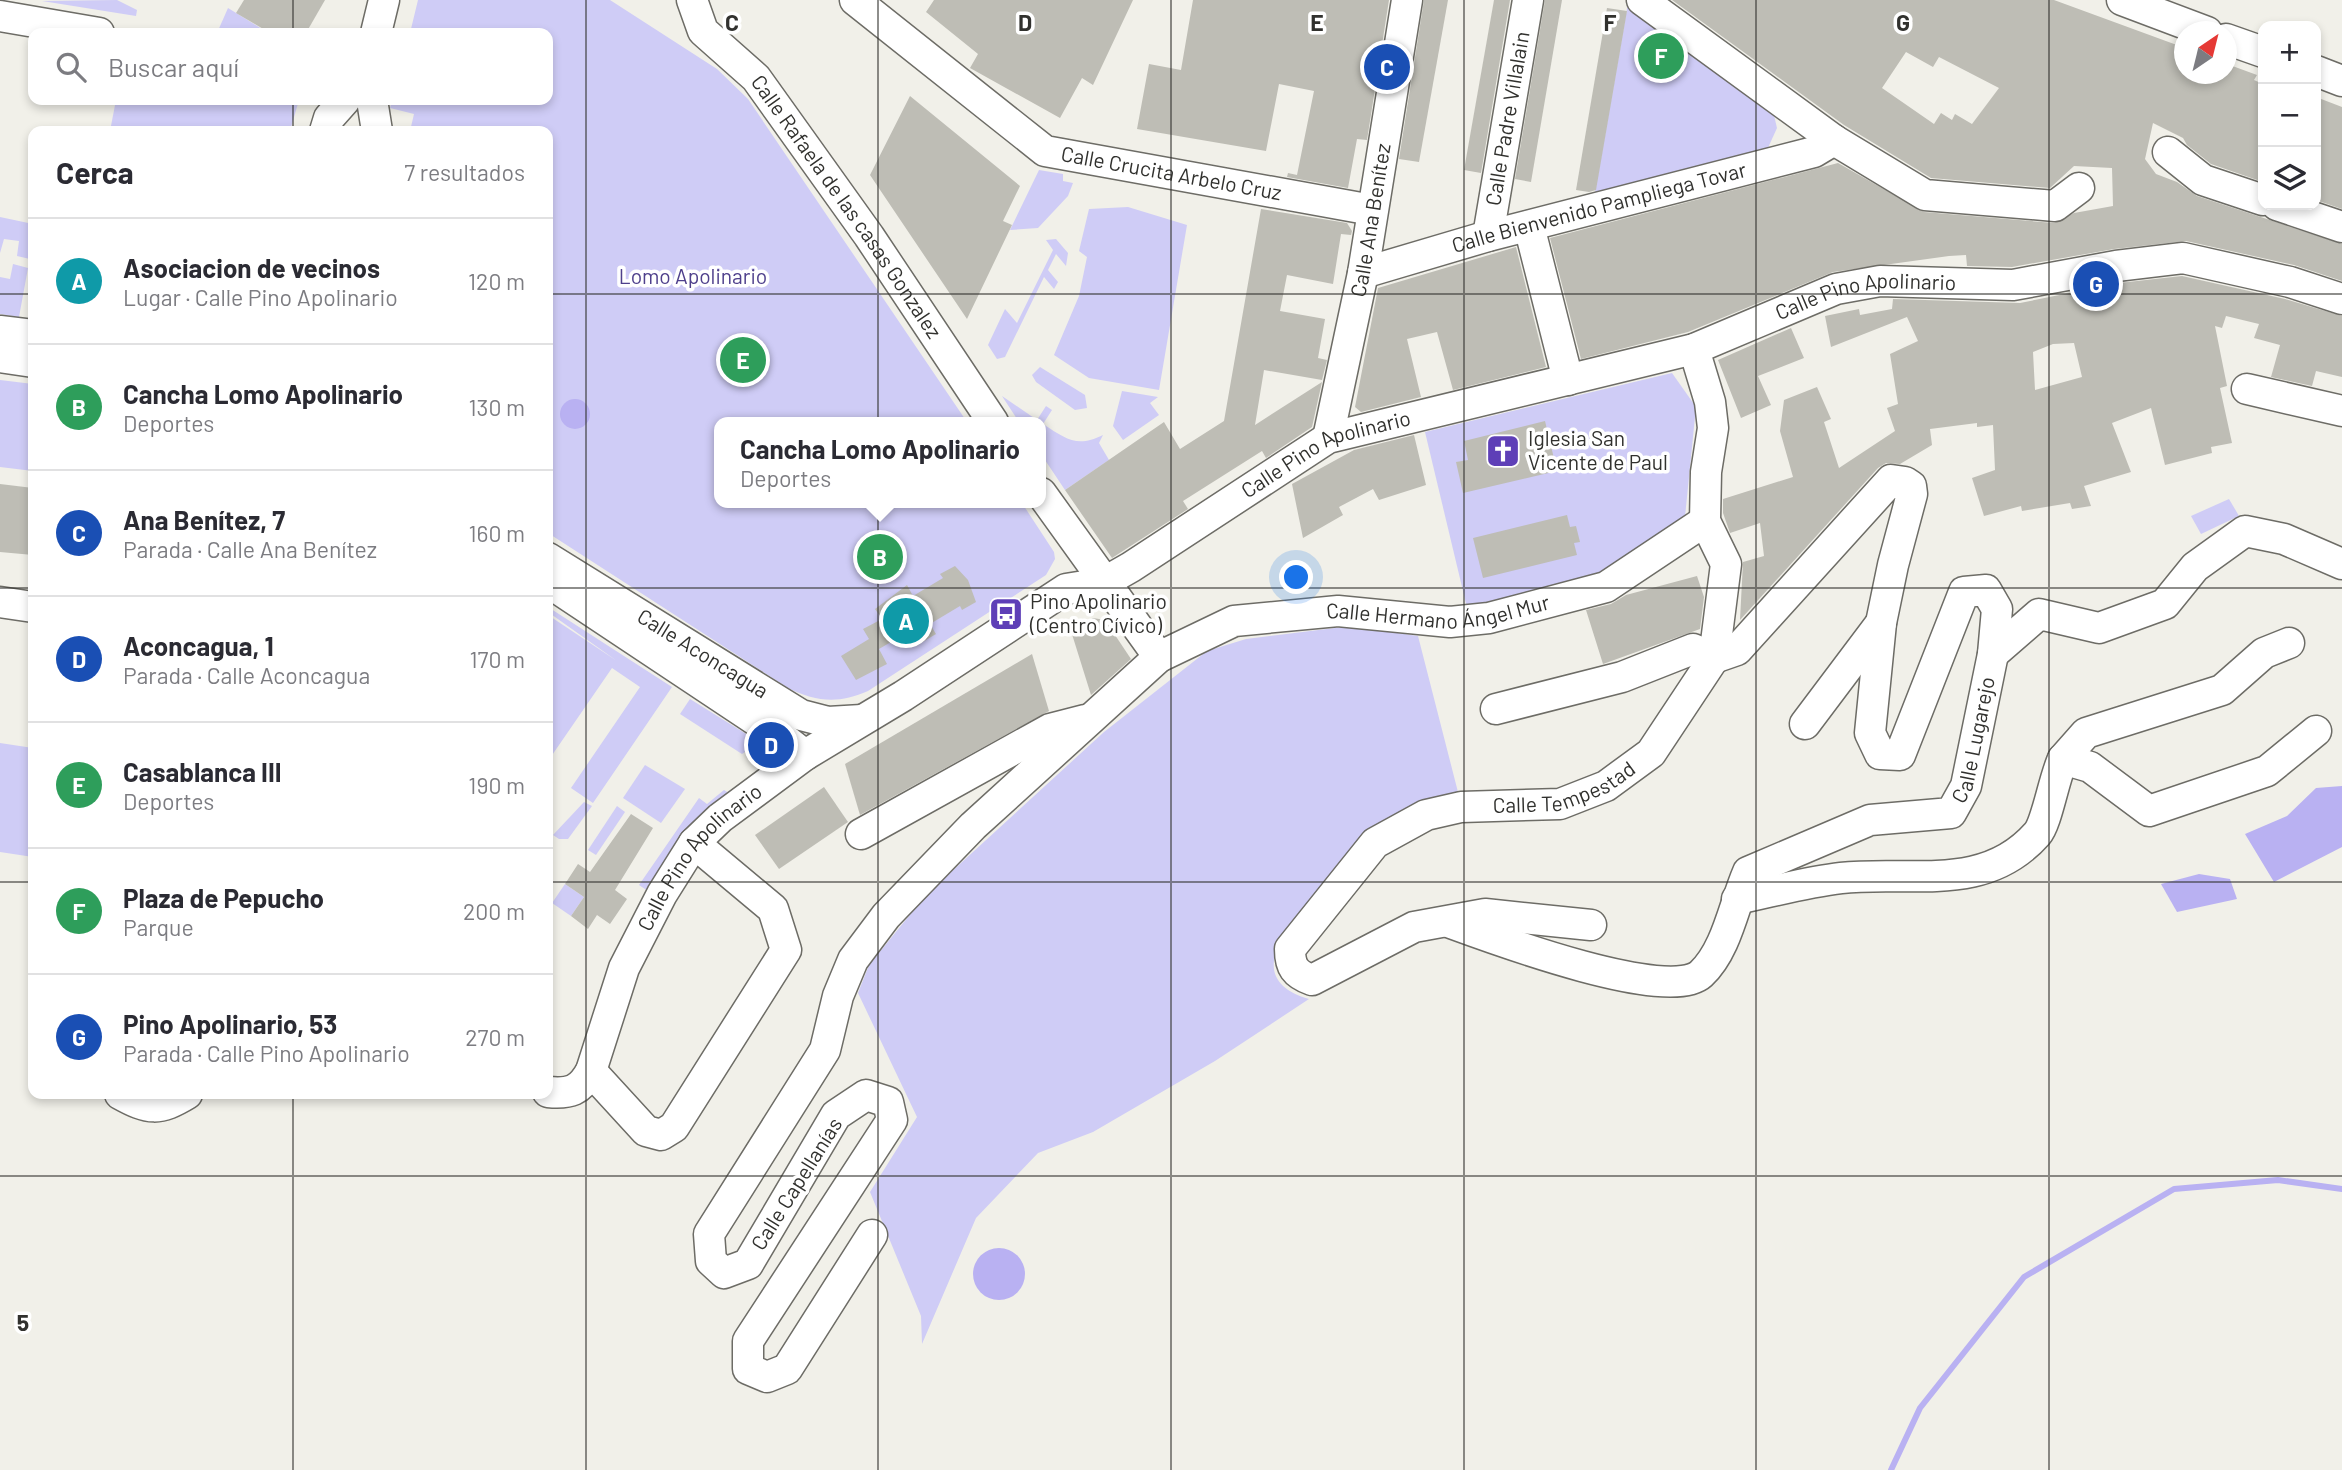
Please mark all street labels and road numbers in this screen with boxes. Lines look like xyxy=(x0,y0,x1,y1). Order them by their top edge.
street label: Calle Padre Villalain xyxy=(1479,29,1533,207)
street label: Calle Rafaela de las casas Gonzalez xyxy=(747,69,948,343)
street label: Calle Crucita Arbelo Cruz xyxy=(1059,140,1284,204)
street label: Calle Ana Benítez xyxy=(1344,141,1395,299)
street label: Calle Bienvenido Pampliega Tovar xyxy=(1449,156,1749,257)
street label: Calle Pino Apolinario xyxy=(1771,267,1957,324)
street label: Calle Pino Apolinario xyxy=(1236,404,1413,502)
street label: Calle Hermano Ángel Mur xyxy=(1325,588,1552,633)
street label: Calle Aconcagua xyxy=(633,603,773,703)
street label: Calle Lugarejo xyxy=(1945,674,1999,807)
street label: Calle Tempestad xyxy=(1492,755,1639,817)
street label: Calle Pino Apolinario xyxy=(631,777,766,935)
street label: Calle Capellanías xyxy=(745,1112,846,1254)

